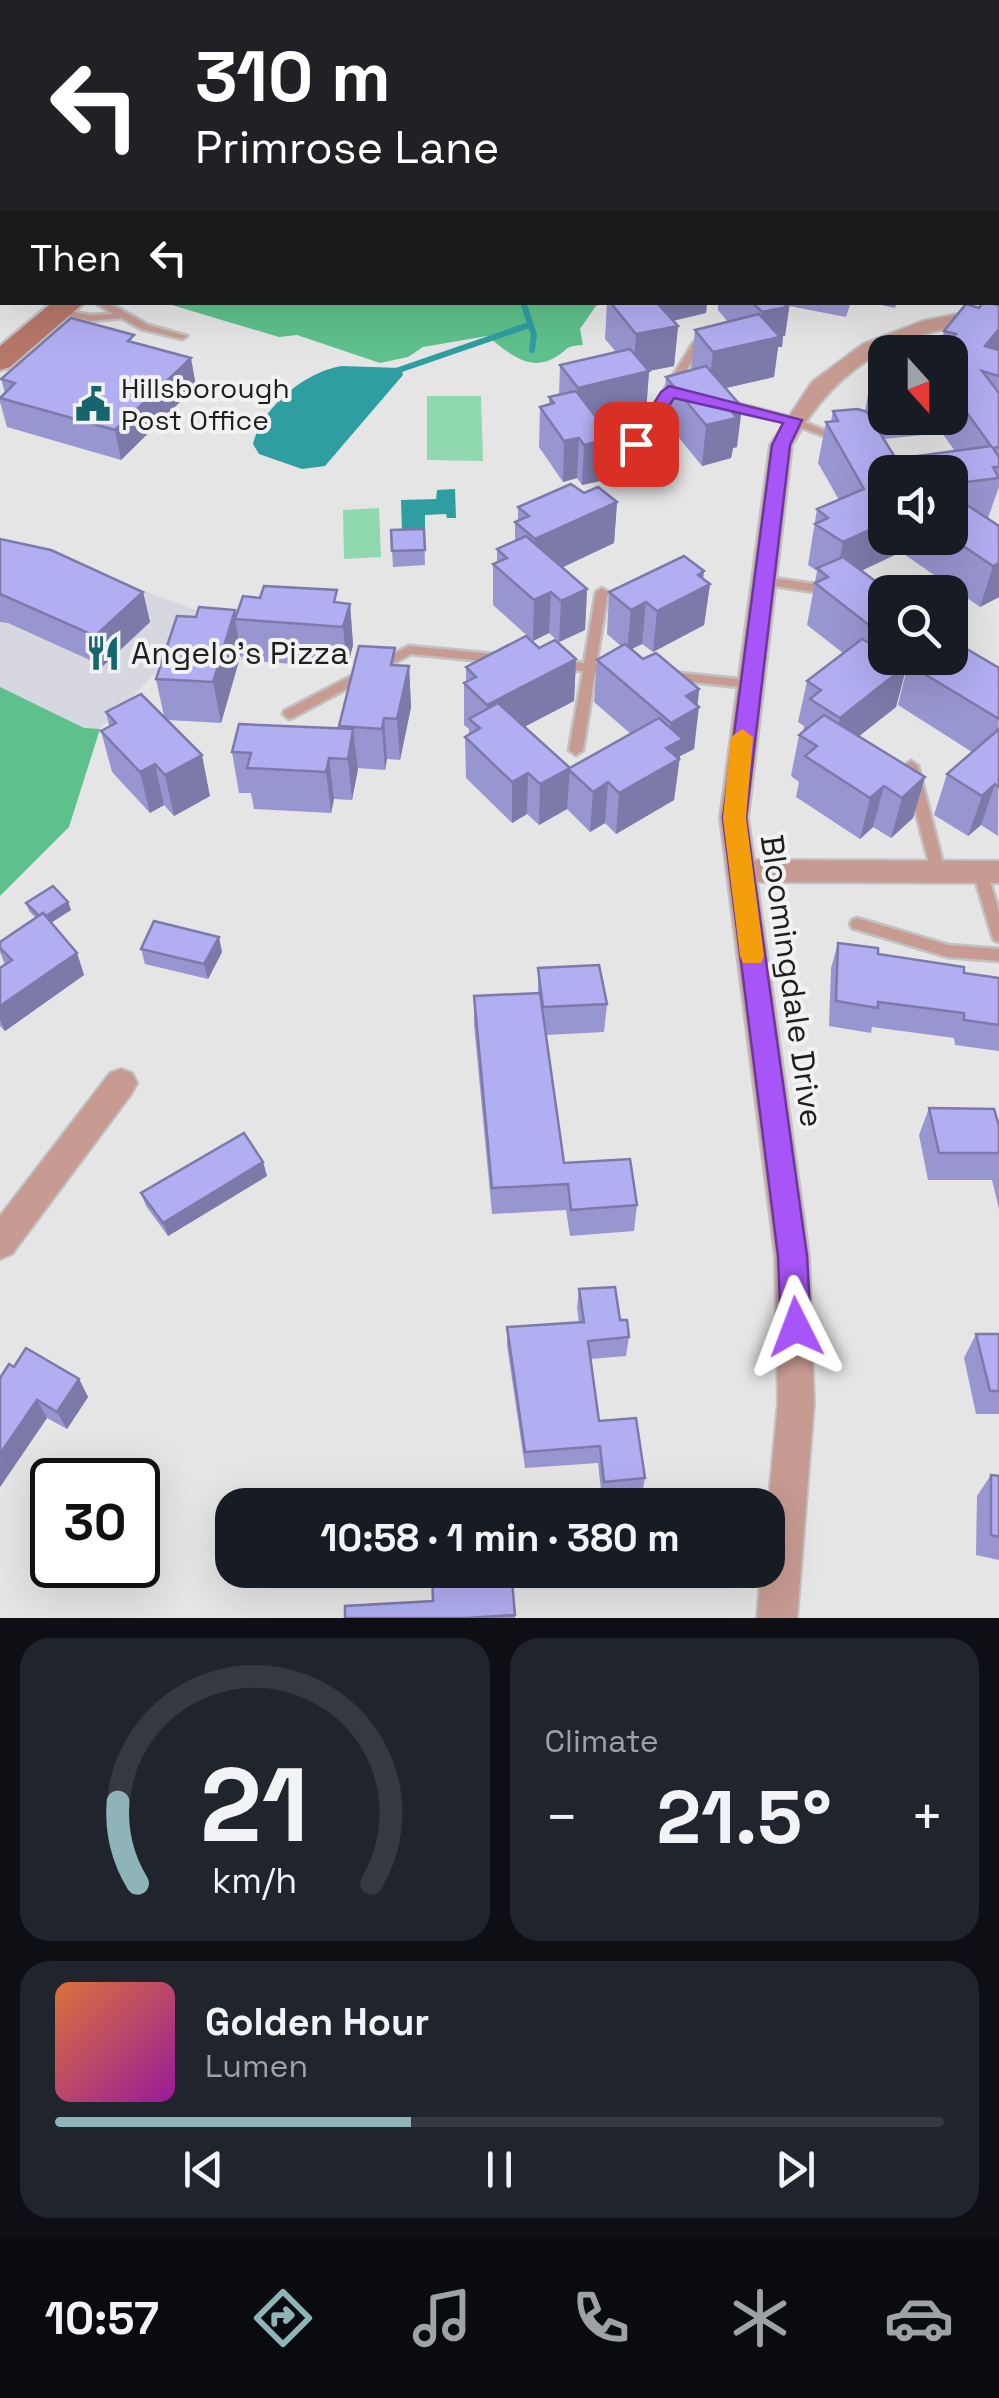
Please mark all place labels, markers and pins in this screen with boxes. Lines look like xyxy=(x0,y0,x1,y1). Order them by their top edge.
place label: Hillsborough Post Office xyxy=(121,370,290,438)
public building icon: Hillsborough Post Office xyxy=(74,385,112,423)
pin xyxy=(594,402,679,487)
place label: Angelo's Pizza xyxy=(131,633,349,673)
restaurant icon: Angelo's Pizza xyxy=(84,634,122,672)

